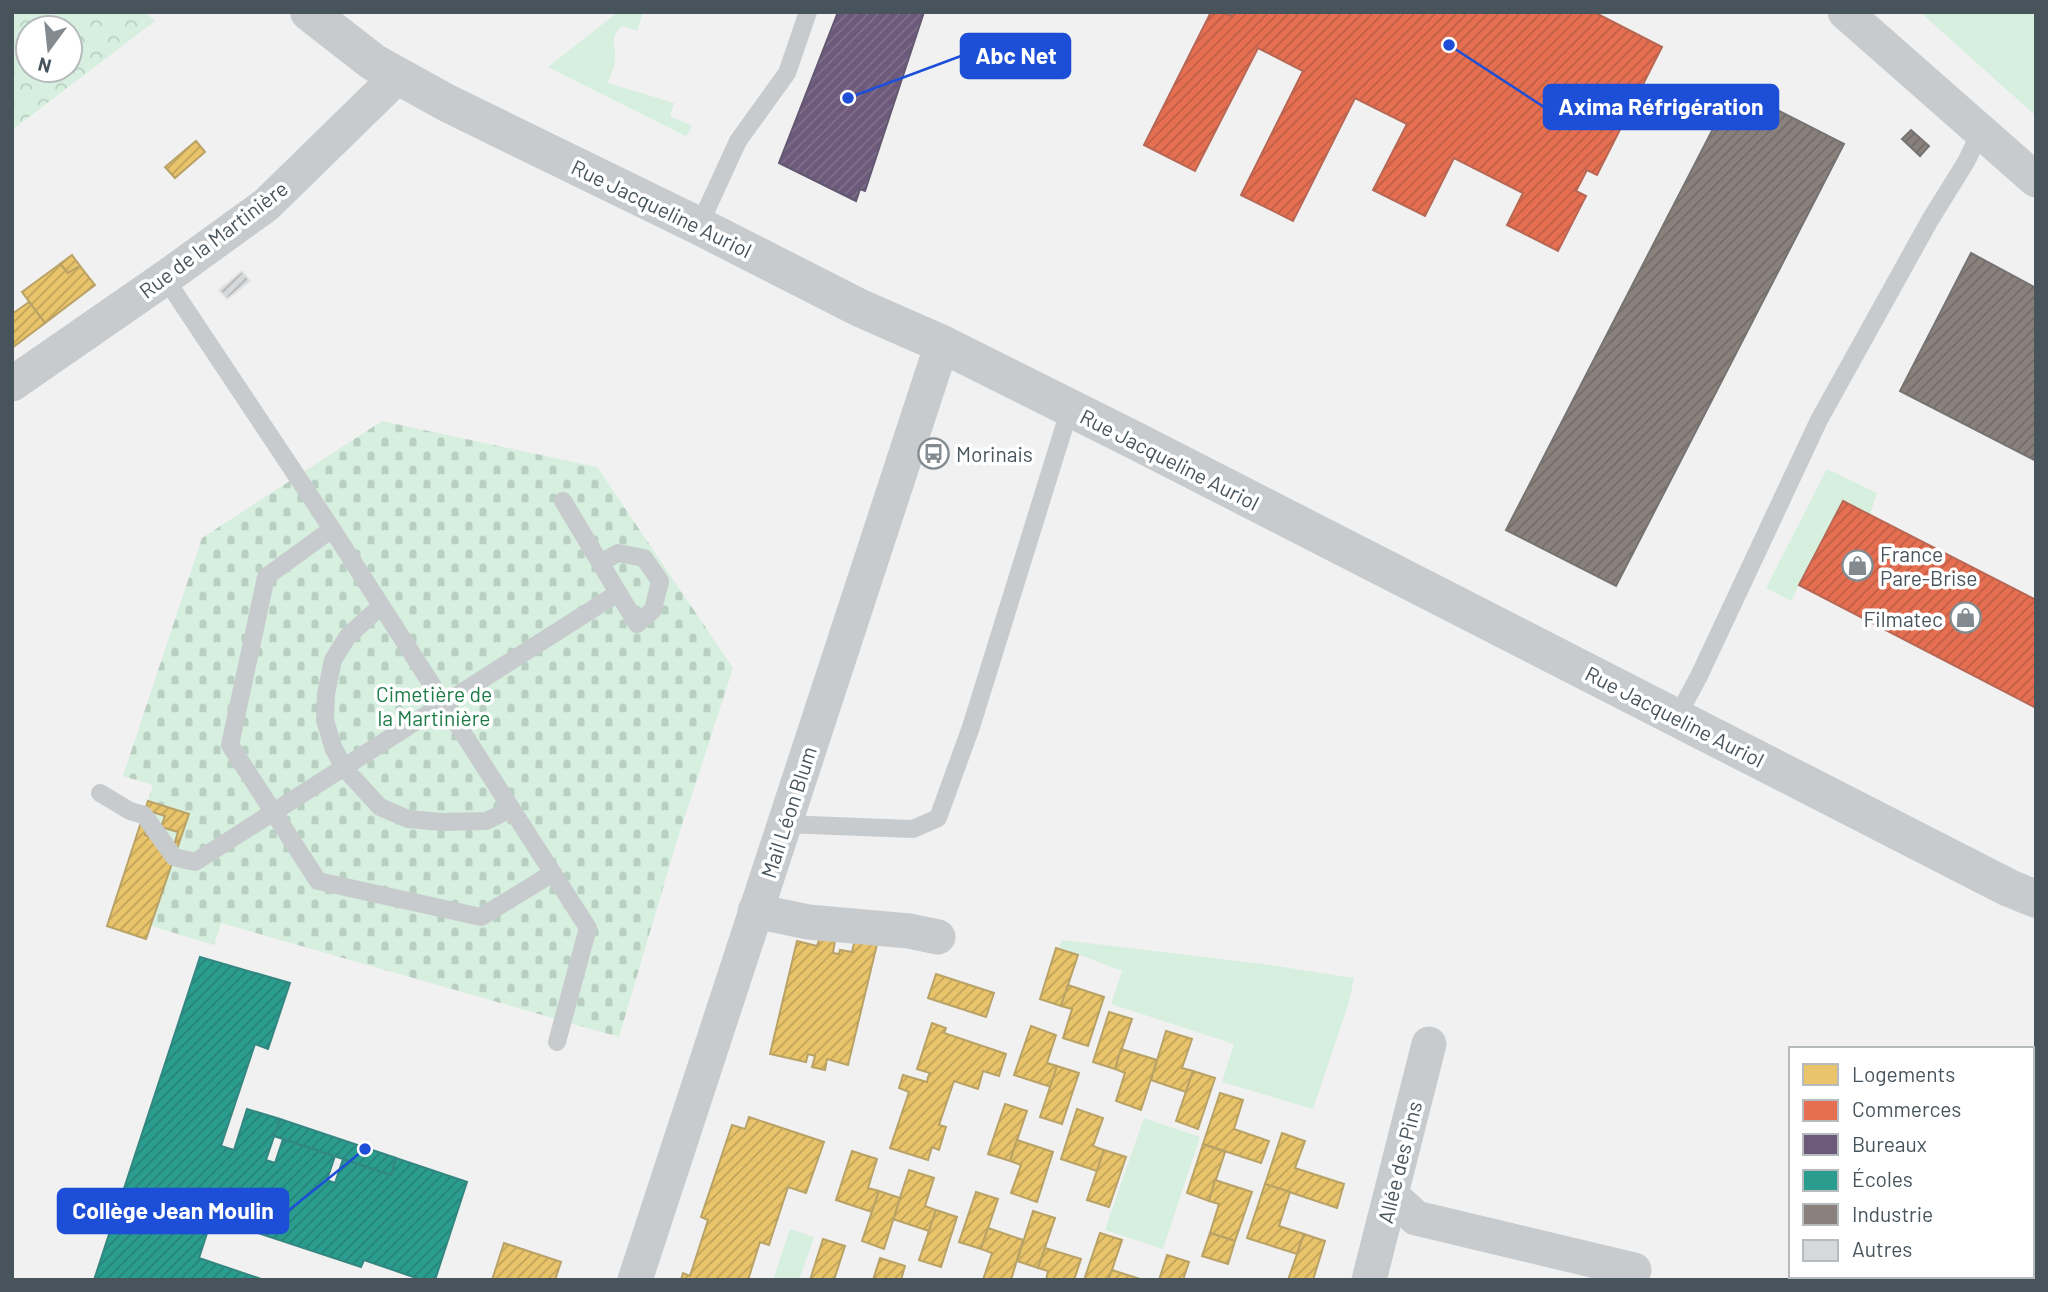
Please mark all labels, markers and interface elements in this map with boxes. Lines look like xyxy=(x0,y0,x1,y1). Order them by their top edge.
north arrow xyxy=(14,14,84,84)
callout: Abc Net xyxy=(961,34,1070,78)
text: Abc Net xyxy=(975,41,1057,69)
text: N xyxy=(35,53,54,79)
callout: Axima Réfrigération xyxy=(1544,85,1778,129)
text: Axima Réfrigération xyxy=(1558,92,1764,120)
street label: Rue Jacqueline Auriol xyxy=(568,154,756,262)
street label: Rue de la Martinière xyxy=(134,175,292,303)
street label: Rue Jacqueline Auriol xyxy=(1076,403,1264,515)
bus stop icon: Morinais xyxy=(916,436,950,470)
place label: Morinais xyxy=(956,441,1033,466)
place label: France Pare-Brise xyxy=(1880,541,1978,590)
shop icon: France Pare-Brise xyxy=(1840,548,1874,582)
shop icon: Filmatec xyxy=(1949,601,1983,635)
place label: Filmatec xyxy=(1863,606,1943,631)
street label: Rue Jacqueline Auriol xyxy=(1581,660,1769,772)
park label: Cimetière de la Martinière xyxy=(376,681,492,730)
street label: Mail Léon Blum xyxy=(755,743,821,881)
legend xyxy=(1789,1047,2034,1278)
text: Logements xyxy=(1852,1061,1955,1086)
text: Commerces xyxy=(1852,1096,1961,1121)
street label: Allée des Pins xyxy=(1372,1098,1426,1226)
text: Bureaux xyxy=(1852,1131,1927,1156)
text: Écoles xyxy=(1852,1166,1913,1191)
callout: Collège Jean Moulin xyxy=(58,1189,288,1233)
text: Collège Jean Moulin xyxy=(72,1196,274,1224)
text: Industrie xyxy=(1852,1201,1933,1226)
text: Autres xyxy=(1852,1236,1912,1261)

